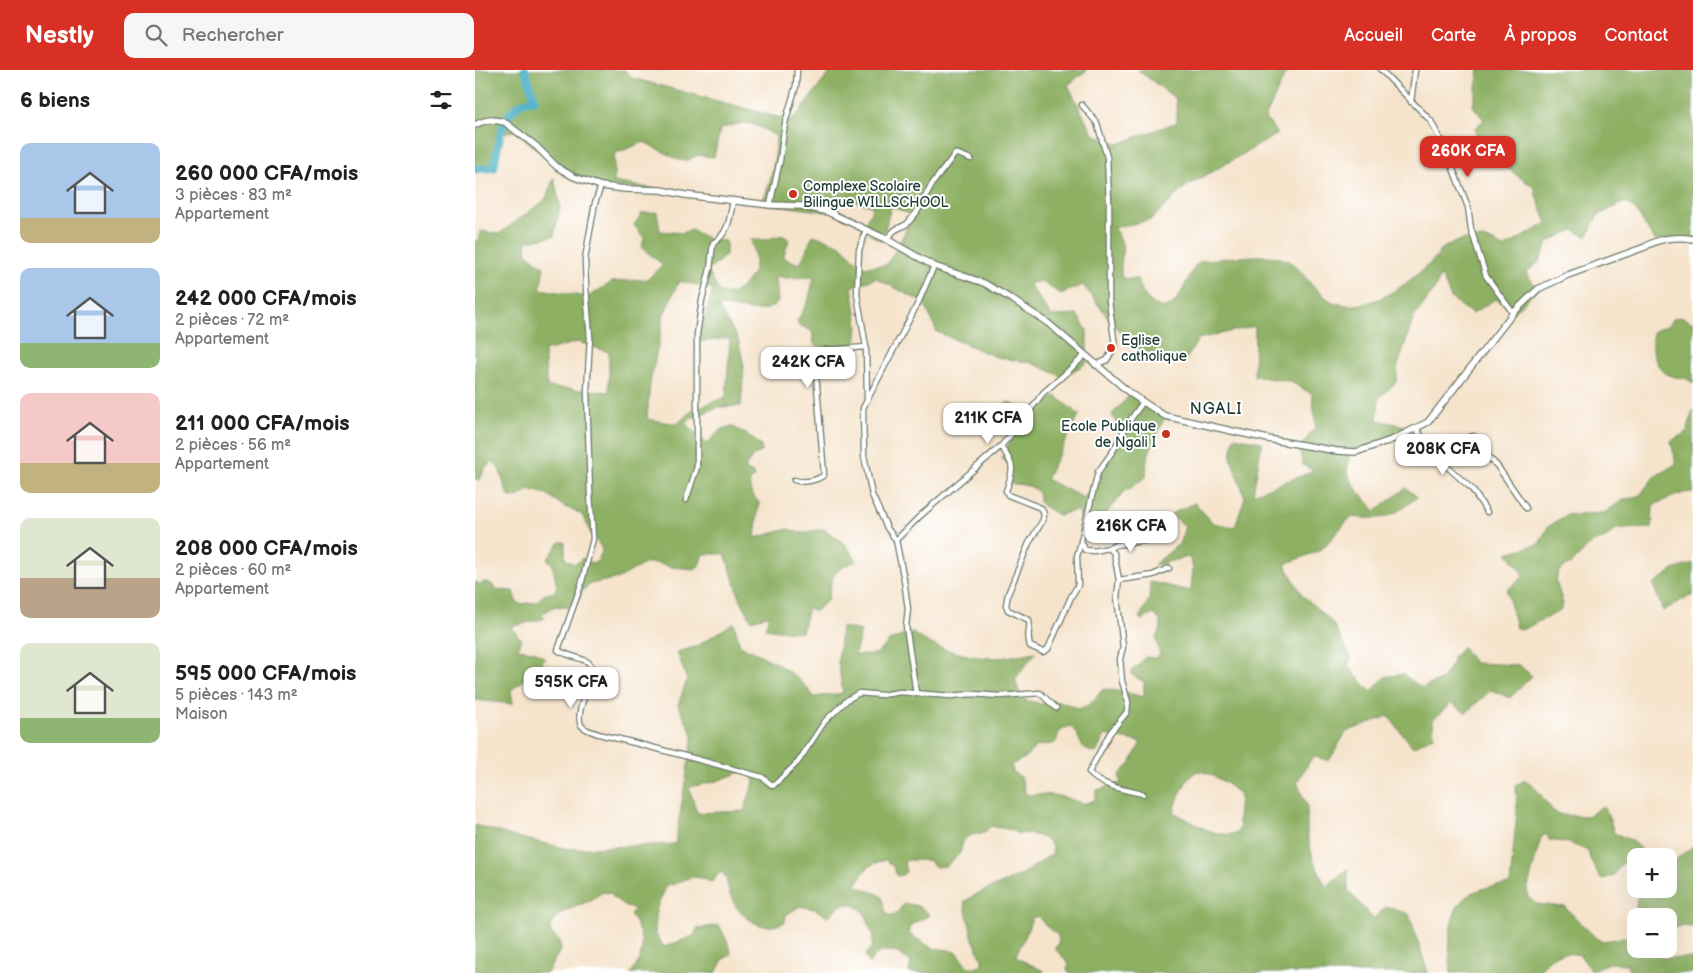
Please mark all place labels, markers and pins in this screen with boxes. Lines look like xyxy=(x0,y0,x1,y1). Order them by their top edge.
pin: 260K CFA xyxy=(1416,136,1520,178)
place label: Complexe Scolaire Bilingue WILLSCHOOL xyxy=(803,178,949,211)
marker: Complexe Scolaire Bilingue WILLSCHOOL xyxy=(787,188,799,200)
place label: Eglise catholique xyxy=(1121,332,1187,365)
marker: Eglise catholique xyxy=(1105,342,1117,354)
pin: 242K CFA xyxy=(756,346,860,389)
pin: 211K CFA xyxy=(936,402,1040,445)
place label: Ecole Publique de Ngali I xyxy=(1061,418,1156,451)
marker: Ecole Publique de Ngali I xyxy=(1160,428,1172,440)
pin: 208K CFA xyxy=(1391,434,1495,476)
pin: 216K CFA xyxy=(1079,510,1183,553)
pin: 595K CFA xyxy=(519,666,623,709)

